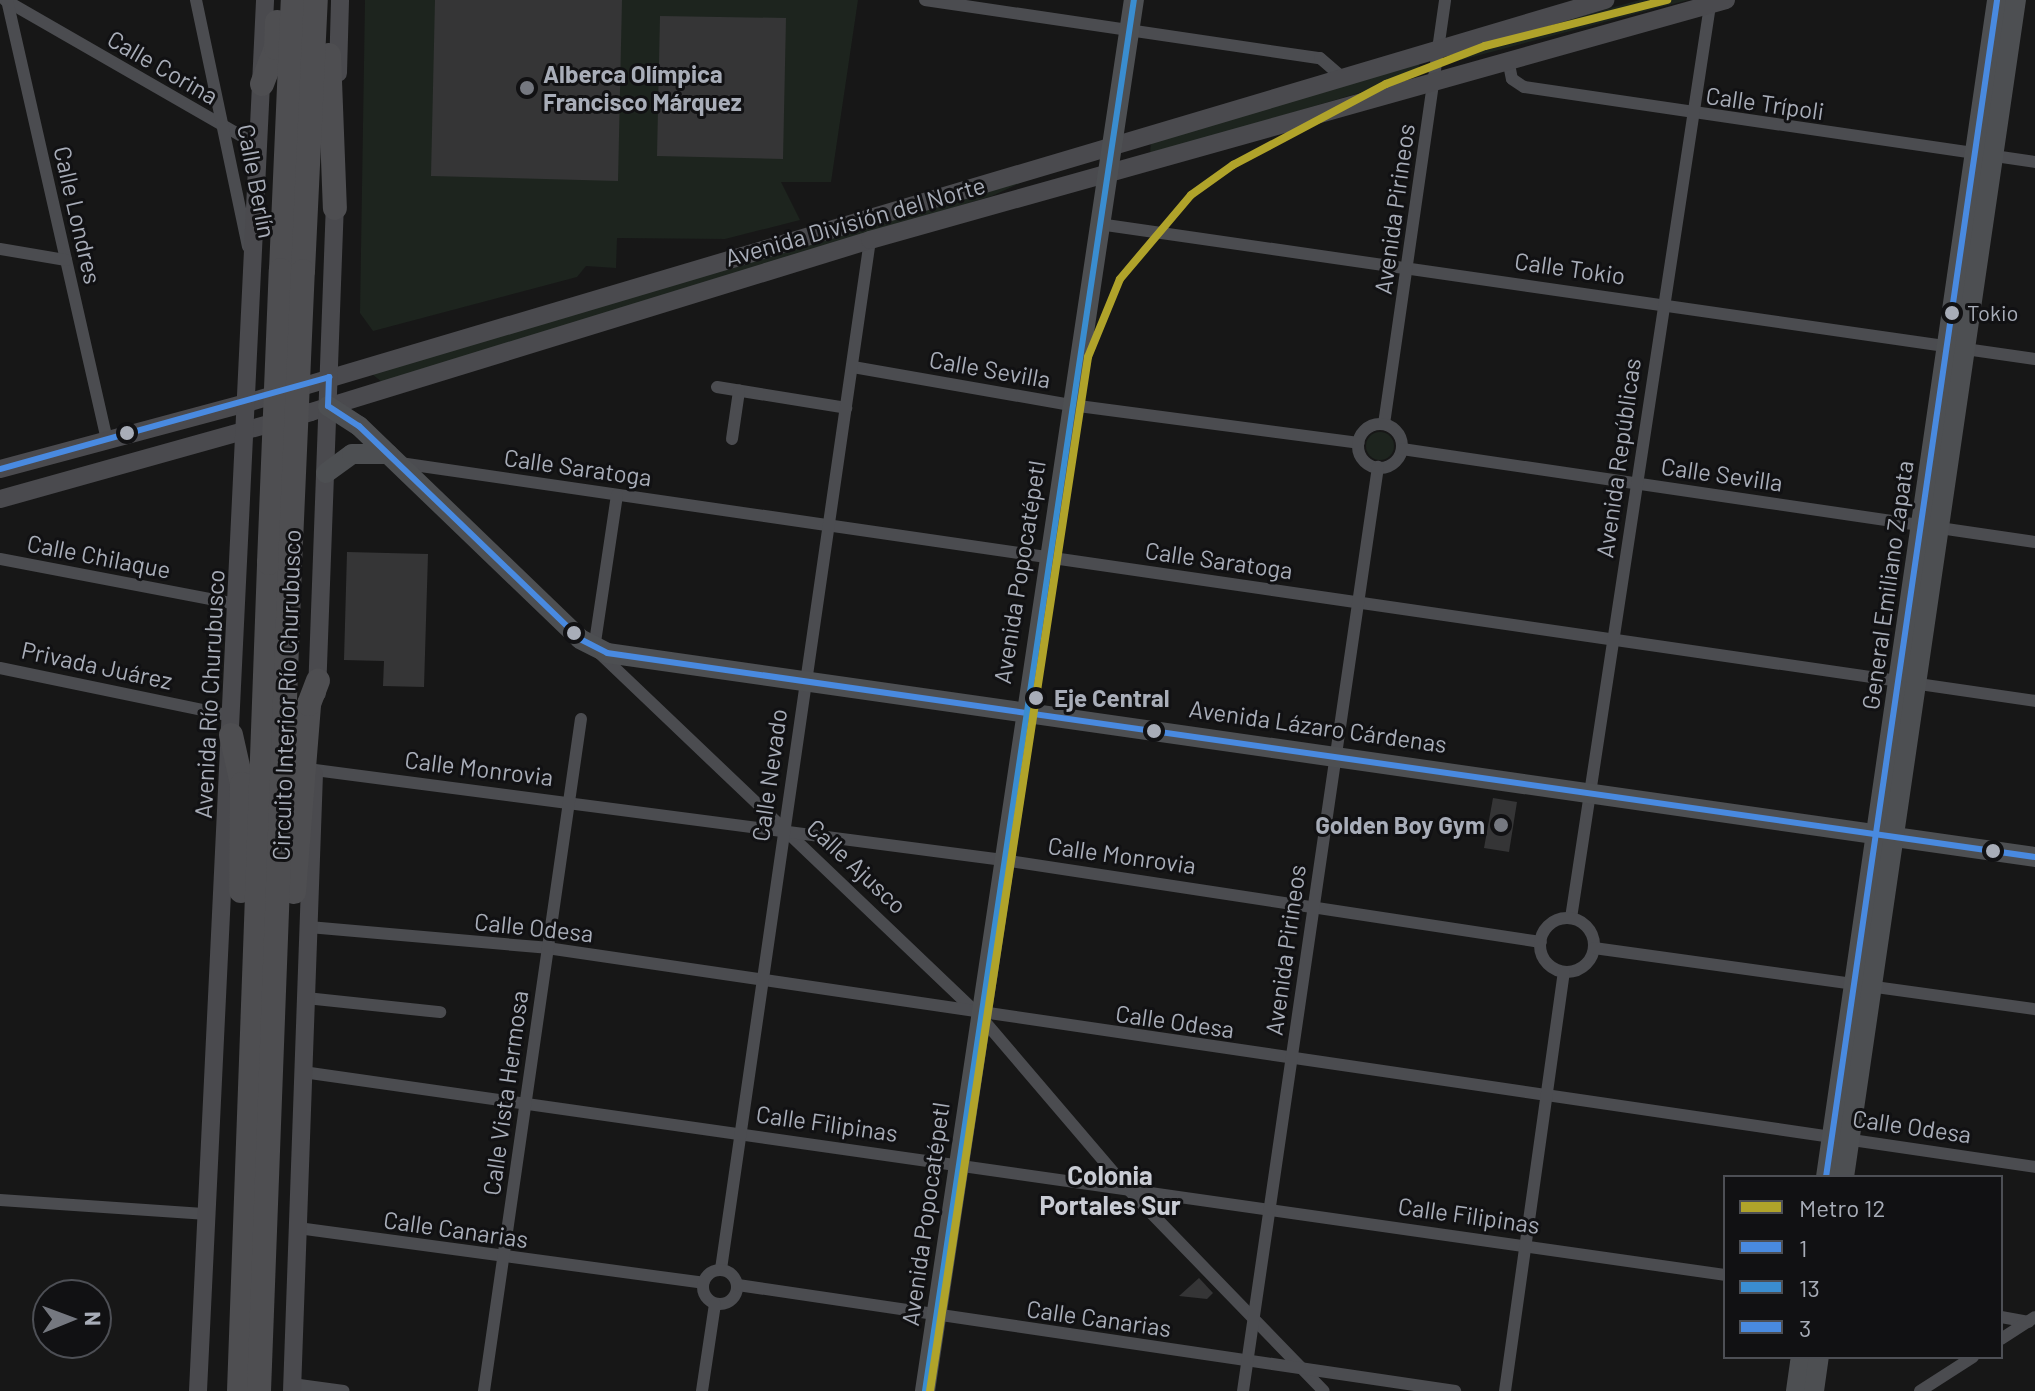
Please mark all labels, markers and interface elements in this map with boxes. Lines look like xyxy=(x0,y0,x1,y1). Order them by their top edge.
street label: Calle Corina xyxy=(103,24,223,110)
place label: Alberca Olímpica Francisco Márquez xyxy=(543,60,742,116)
marker: Alberca Olímpica Francisco Márquez xyxy=(518,79,536,97)
street label: Calle Trípoli xyxy=(1704,80,1826,126)
street label: Calle Berlín xyxy=(232,122,282,240)
street label: Avenida Pirineos xyxy=(1368,122,1420,296)
street label: Calle Londres xyxy=(48,143,108,287)
street label: Avenida División del Norte xyxy=(722,170,988,272)
street label: Calle Tokio xyxy=(1513,246,1627,290)
place label: Tokio xyxy=(1967,300,2019,326)
marker: Tokio xyxy=(1944,305,1960,321)
street label: Calle Sevilla xyxy=(927,344,1053,394)
street label: Avenida Repúblicas xyxy=(1590,356,1646,560)
unlabelled marker xyxy=(119,425,135,441)
street label: Calle Saratoga xyxy=(502,442,654,492)
street label: Calle Sevilla xyxy=(1659,451,1785,497)
street label: Avenida Popocatépetl xyxy=(987,458,1051,686)
street label: General Emiliano Zapata xyxy=(1855,459,1919,711)
street label: Calle Chilaque xyxy=(25,528,173,584)
street label: Circuito Interior Río Churubusco xyxy=(266,529,306,861)
street label: Calle Saratoga xyxy=(1143,535,1295,585)
street label: Avenida Río Churubusco xyxy=(188,569,230,819)
unlabelled marker xyxy=(566,625,582,641)
street label: Privada Juárez xyxy=(19,635,175,695)
place label: Eje Central xyxy=(1054,684,1170,712)
marker: Eje Central xyxy=(1025,687,1047,709)
street label: Avenida Lázaro Cárdenas xyxy=(1187,694,1449,758)
street label: Calle Nevado xyxy=(745,707,793,843)
unlabelled marker xyxy=(1146,723,1162,739)
street label: Calle Monrovia xyxy=(403,745,555,791)
place label: Golden Boy Gym xyxy=(1315,811,1485,839)
street label: Calle Ajusco xyxy=(801,813,913,919)
marker: Golden Boy Gym xyxy=(1492,816,1510,834)
street label: Calle Monrovia xyxy=(1046,830,1198,880)
unlabelled marker xyxy=(1985,843,2001,859)
street label: Avenida Pirineos xyxy=(1259,863,1311,1037)
street label: Calle Odesa xyxy=(473,906,595,948)
street label: Calle Vista Hermosa xyxy=(476,989,534,1197)
street label: Calle Odesa xyxy=(1114,998,1236,1044)
street label: Calle Filipinas xyxy=(754,1099,900,1147)
street label: Avenida Popocatépetl xyxy=(895,1100,955,1328)
street label: Calle Odesa xyxy=(1851,1103,1973,1149)
district label: Colonia Portales Sur xyxy=(1039,1159,1181,1220)
legend xyxy=(1723,1175,2003,1359)
street label: Calle Filipinas xyxy=(1396,1191,1542,1239)
text: Metro 12 xyxy=(1799,1193,1885,1222)
street label: Calle Canarias xyxy=(382,1205,530,1253)
text: 1 xyxy=(1799,1233,1807,1262)
text: 13 xyxy=(1799,1273,1820,1302)
north arrow xyxy=(32,1279,112,1359)
street label: Calle Canarias xyxy=(1025,1294,1173,1342)
text: N xyxy=(81,1311,107,1326)
text: 3 xyxy=(1799,1313,1811,1342)

